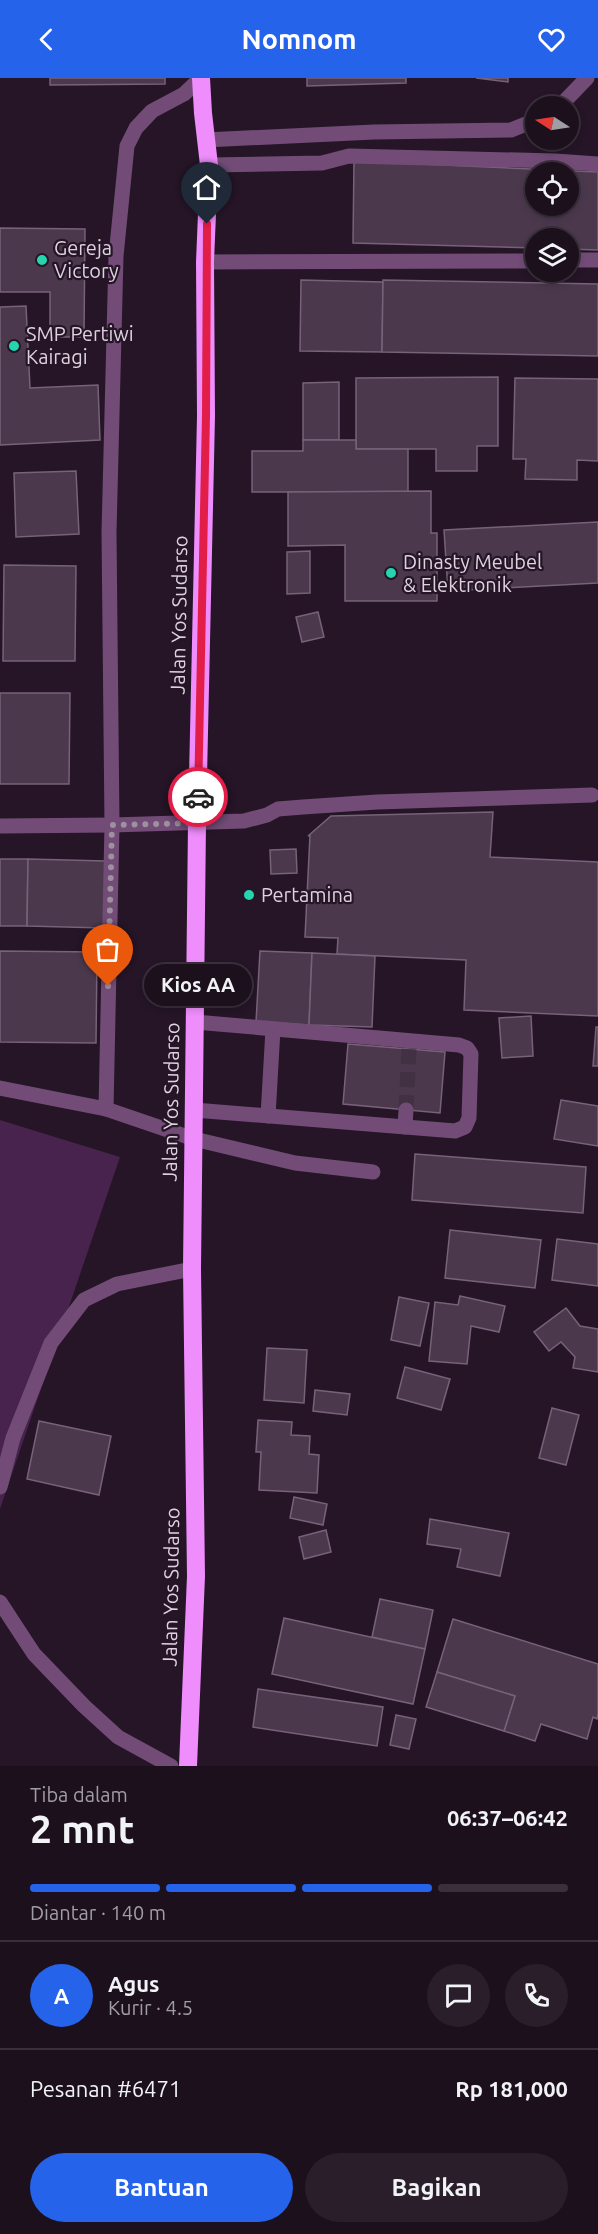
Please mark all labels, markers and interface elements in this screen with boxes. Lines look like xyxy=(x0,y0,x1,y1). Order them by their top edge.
icon: back xyxy=(30,23,63,56)
icon: heart xyxy=(535,23,568,56)
text: Nomnom xyxy=(242,24,357,54)
north arrow xyxy=(525,96,579,150)
map controls xyxy=(525,96,579,282)
pin xyxy=(181,162,232,224)
button: locate xyxy=(525,162,579,216)
icon: home xyxy=(190,171,223,204)
button: layers xyxy=(525,228,579,282)
place label: Gereja Victory xyxy=(54,236,119,282)
marker: Gereja Victory xyxy=(35,253,49,267)
place label: SMP Pertiwi Kairagi xyxy=(26,322,134,368)
marker: SMP Pertiwi Kairagi xyxy=(7,339,21,353)
street label: Jalan Yos Sudarso xyxy=(166,535,191,695)
place label: Dinasty Meubel & Elektronik xyxy=(403,550,542,596)
marker: Dinasty Meubel & Elektronik xyxy=(384,566,398,580)
courier xyxy=(168,767,228,827)
icon: car xyxy=(182,781,215,814)
place label: Pertamina xyxy=(261,883,353,906)
marker: Pertamina xyxy=(242,888,256,902)
pin xyxy=(82,924,133,986)
icon: bag xyxy=(91,933,124,966)
callout: Kios AA xyxy=(144,965,252,1007)
text: Kios AA xyxy=(161,973,235,996)
street label: Jalan Yos Sudarso xyxy=(158,1022,183,1182)
street label: Jalan Yos Sudarso xyxy=(158,1507,183,1667)
text: Tiba dalam xyxy=(30,1783,128,1806)
text: 06:37–06:42 xyxy=(447,1805,568,1830)
text: 2 mnt xyxy=(30,1807,134,1850)
text: Diantar · 140 m xyxy=(30,1901,166,1924)
button: chat xyxy=(427,1964,490,2027)
button: phone xyxy=(505,1964,568,2027)
text: Agus xyxy=(108,1971,160,1996)
text: A xyxy=(54,1983,69,2008)
text: Kurir · 4.5 xyxy=(108,1996,193,2019)
text: Pesanan #6471 xyxy=(30,2076,181,2101)
text: Rp 181,000 xyxy=(455,2076,568,2101)
button: Bantuan xyxy=(30,2153,293,2222)
button: Bagikan xyxy=(305,2153,568,2222)

